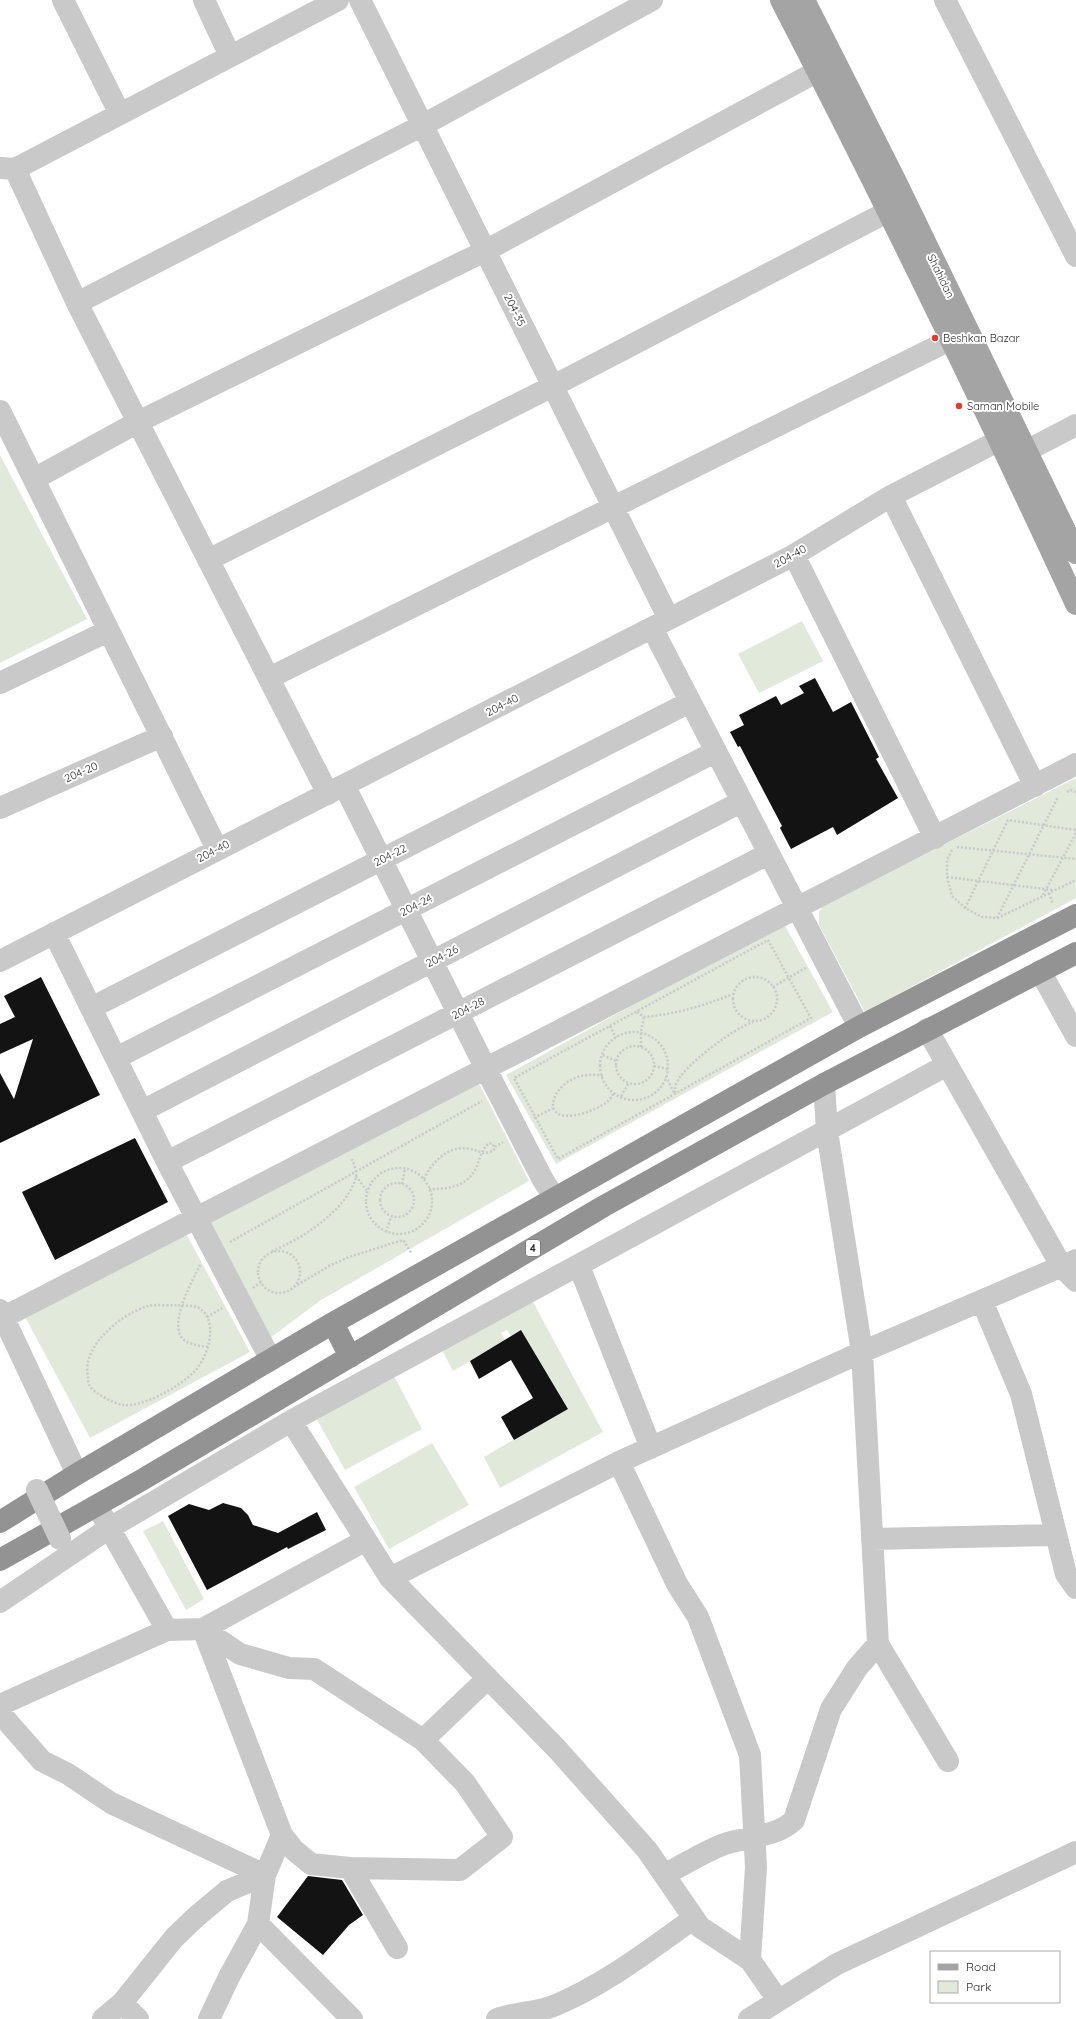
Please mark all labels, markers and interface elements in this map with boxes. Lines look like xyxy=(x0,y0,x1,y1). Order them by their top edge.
street label: Shahidan xyxy=(924,252,958,300)
street label: 204-35 xyxy=(501,291,529,329)
place label: Beshkan Bazar xyxy=(943,331,1020,345)
marker: Beshkan Bazar xyxy=(930,333,940,343)
place label: Saman Mobile xyxy=(967,399,1039,413)
marker: Saman Mobile xyxy=(954,401,964,411)
street label: 204-40 xyxy=(771,541,809,571)
street label: 204-40 xyxy=(483,691,521,719)
street label: 204-20 xyxy=(62,758,100,786)
street label: 204-40 xyxy=(194,837,232,865)
street label: 204-22 xyxy=(371,841,409,869)
street label: 204-24 xyxy=(397,891,435,919)
street label: 204-26 xyxy=(423,942,461,970)
street label: 204-28 xyxy=(449,994,487,1022)
road number: 4 xyxy=(526,1240,540,1256)
legend xyxy=(930,1951,1060,2003)
text: Road xyxy=(966,1959,996,1974)
text: Park xyxy=(966,1979,991,1994)

